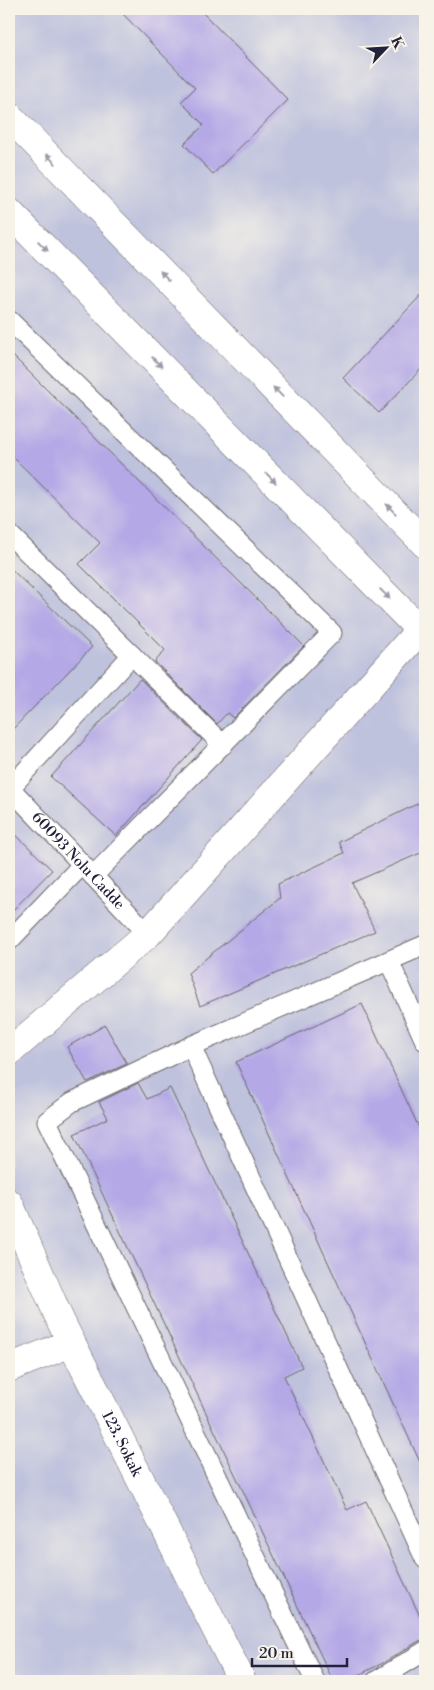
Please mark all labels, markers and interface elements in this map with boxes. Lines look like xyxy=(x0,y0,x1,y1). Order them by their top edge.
north arrow xyxy=(362,22,412,72)
text: K xyxy=(386,34,408,52)
one-way arrow xyxy=(45,154,57,166)
one-way arrow xyxy=(37,240,49,252)
one-way arrow xyxy=(159,270,171,282)
one-way arrow xyxy=(151,356,163,368)
one-way arrow xyxy=(272,387,284,399)
one-way arrow xyxy=(265,472,277,484)
one-way arrow xyxy=(385,503,397,515)
one-way arrow xyxy=(379,587,391,599)
street label: 60093 Nolu Cadde xyxy=(28,808,129,913)
street label: 123. Sokak xyxy=(98,1408,147,1481)
scale bar xyxy=(252,1635,346,1667)
text: 20 m xyxy=(259,1644,294,1663)

